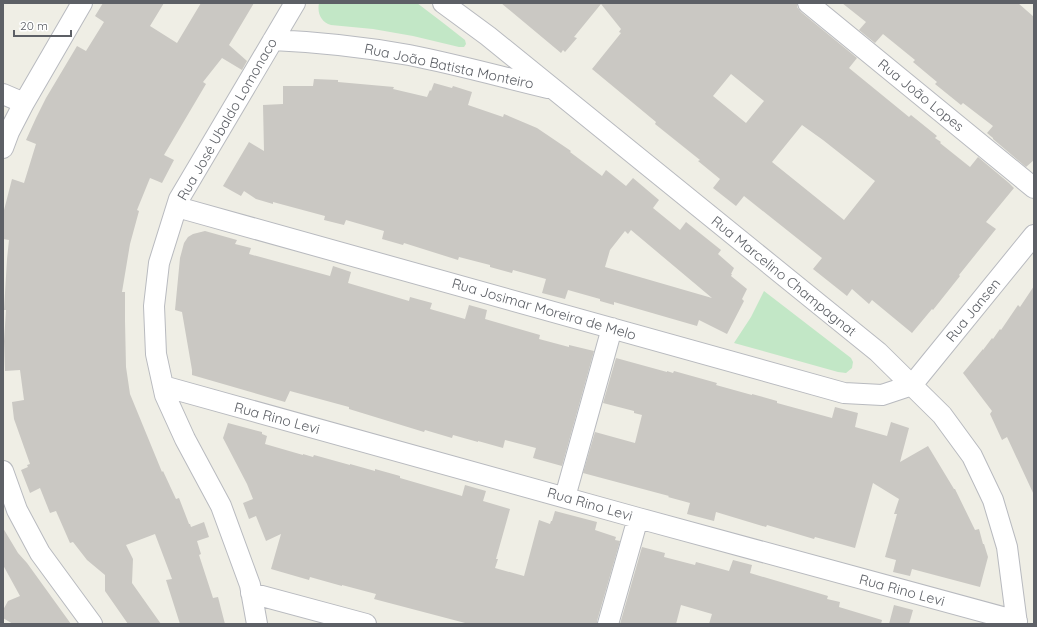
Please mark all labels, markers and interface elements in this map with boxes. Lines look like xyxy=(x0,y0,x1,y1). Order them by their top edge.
scale bar xyxy=(14,12,71,38)
text: 20 m xyxy=(20,18,48,33)
street label: Rua José Ubaldo Lomonaco xyxy=(173,35,281,203)
street label: Rua João Batista Monteiro xyxy=(363,39,535,93)
street label: Rua João Lopes xyxy=(874,55,968,135)
street label: Rua Marcelino Champagnat xyxy=(708,212,860,340)
street label: Rua Josimar Moreira de Melo xyxy=(450,274,638,344)
street label: Rua Jansen xyxy=(942,275,1004,345)
street label: Rua Rino Levi xyxy=(232,398,322,438)
street label: Rua Rino Levi xyxy=(545,483,635,525)
street label: Rua Rino Levi xyxy=(857,570,947,610)

